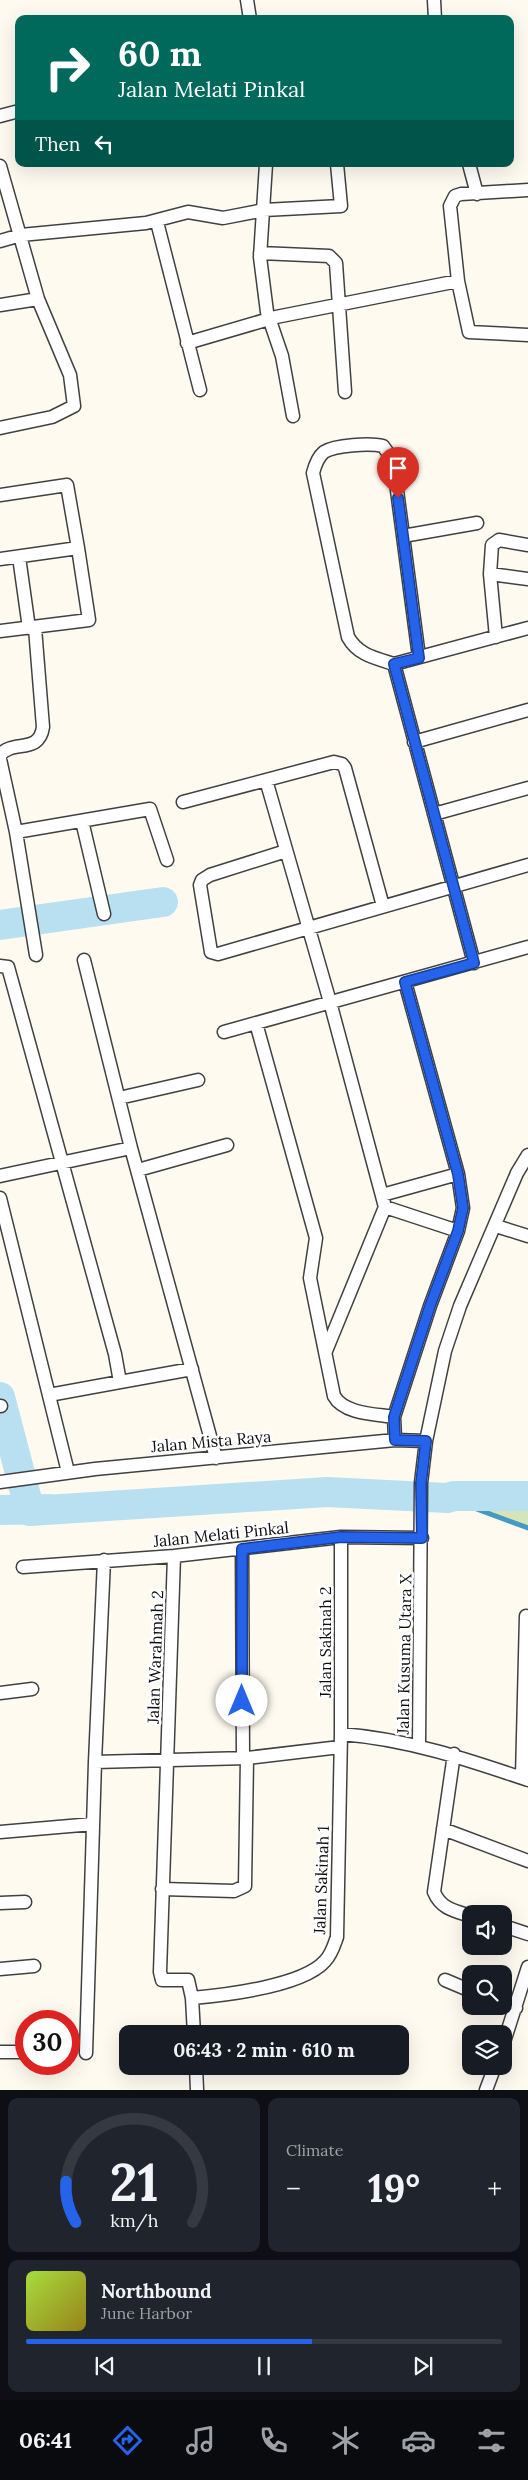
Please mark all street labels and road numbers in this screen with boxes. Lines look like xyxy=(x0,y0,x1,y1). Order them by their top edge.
street label: Jalan Mista Raya xyxy=(149,1426,272,1456)
street label: Jalan Melati Pinkal xyxy=(151,1517,290,1551)
street label: Jalan Kusuma Utara X xyxy=(393,1573,415,1735)
street label: Jalan Sakinah 2 xyxy=(315,1586,335,1699)
street label: Jalan Warahmah 2 xyxy=(143,1590,167,1725)
street label: Jalan Sakinah 1 xyxy=(309,1825,333,1936)

